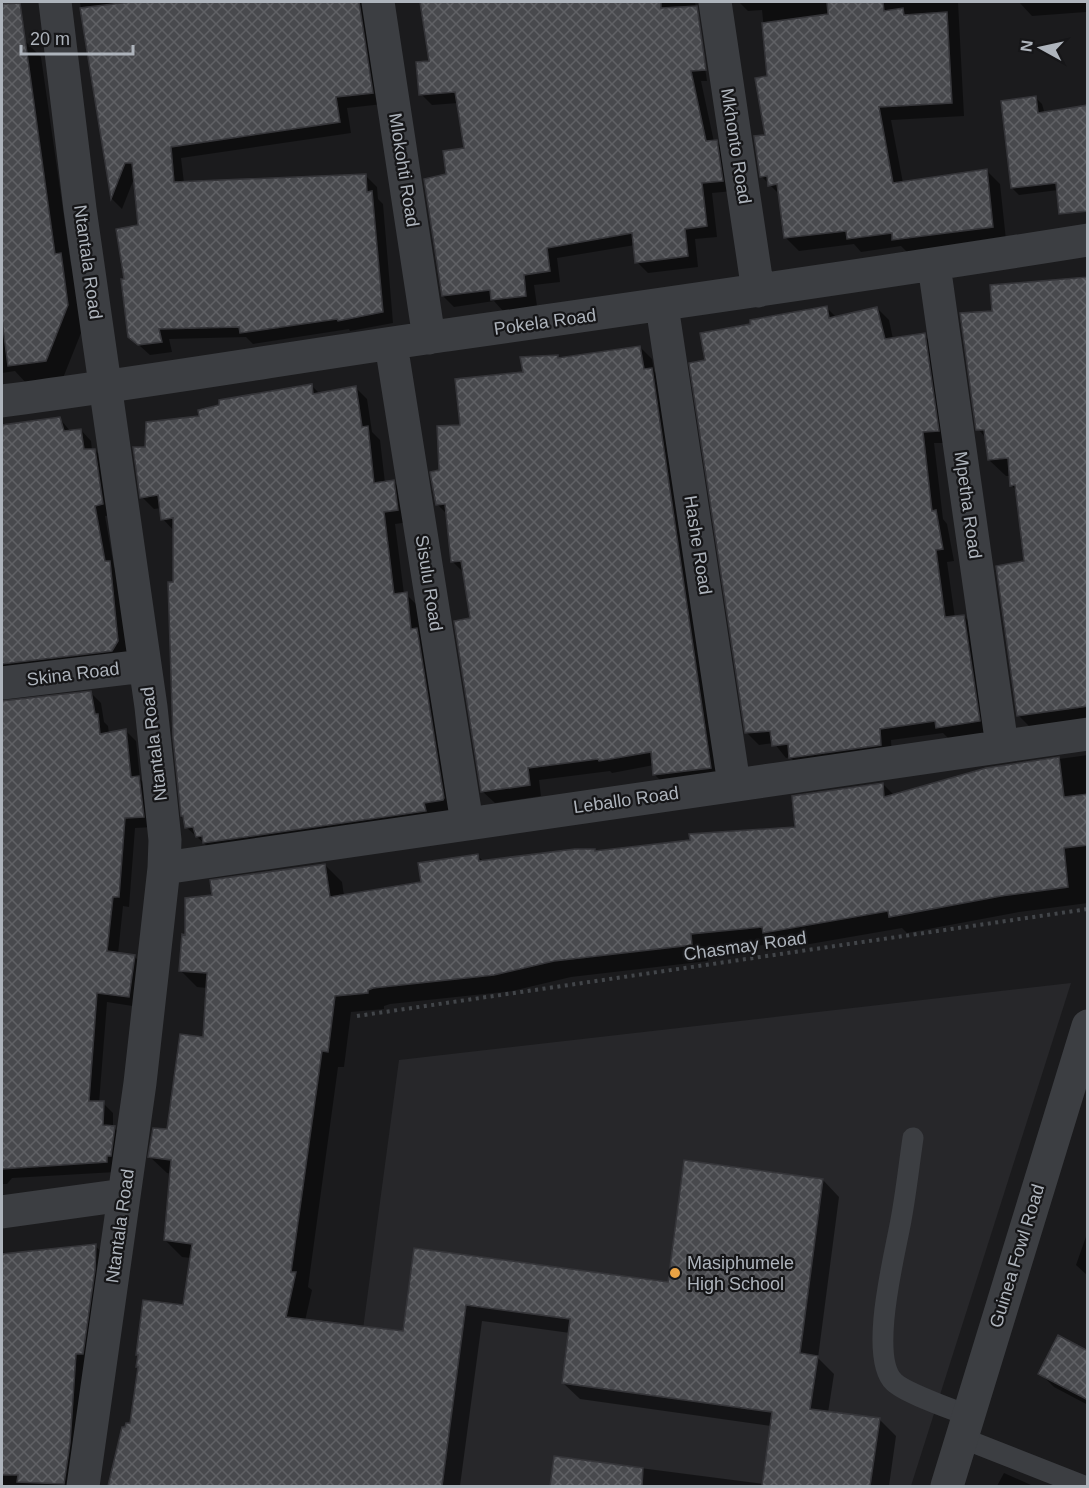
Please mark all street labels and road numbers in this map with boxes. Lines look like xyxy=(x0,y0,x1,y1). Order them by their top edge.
street label: Mkhonto Road xyxy=(717,87,755,205)
street label: Mlokohti Road xyxy=(385,112,423,228)
street label: Ntantala Road xyxy=(70,204,106,320)
street label: Pokela Road xyxy=(493,305,597,339)
street label: Mpetha Road xyxy=(951,450,985,560)
street label: Hashe Road xyxy=(680,494,716,596)
street label: Sisulu Road xyxy=(412,534,446,632)
street label: Skina Road xyxy=(26,658,120,690)
street label: Ntantala Road xyxy=(137,686,171,802)
street label: Leballo Road xyxy=(572,783,680,817)
street label: Chasmay Road xyxy=(682,927,808,965)
street label: Ntantala Road xyxy=(102,1168,138,1284)
street label: Guinea Fowl Road xyxy=(986,1182,1048,1330)

